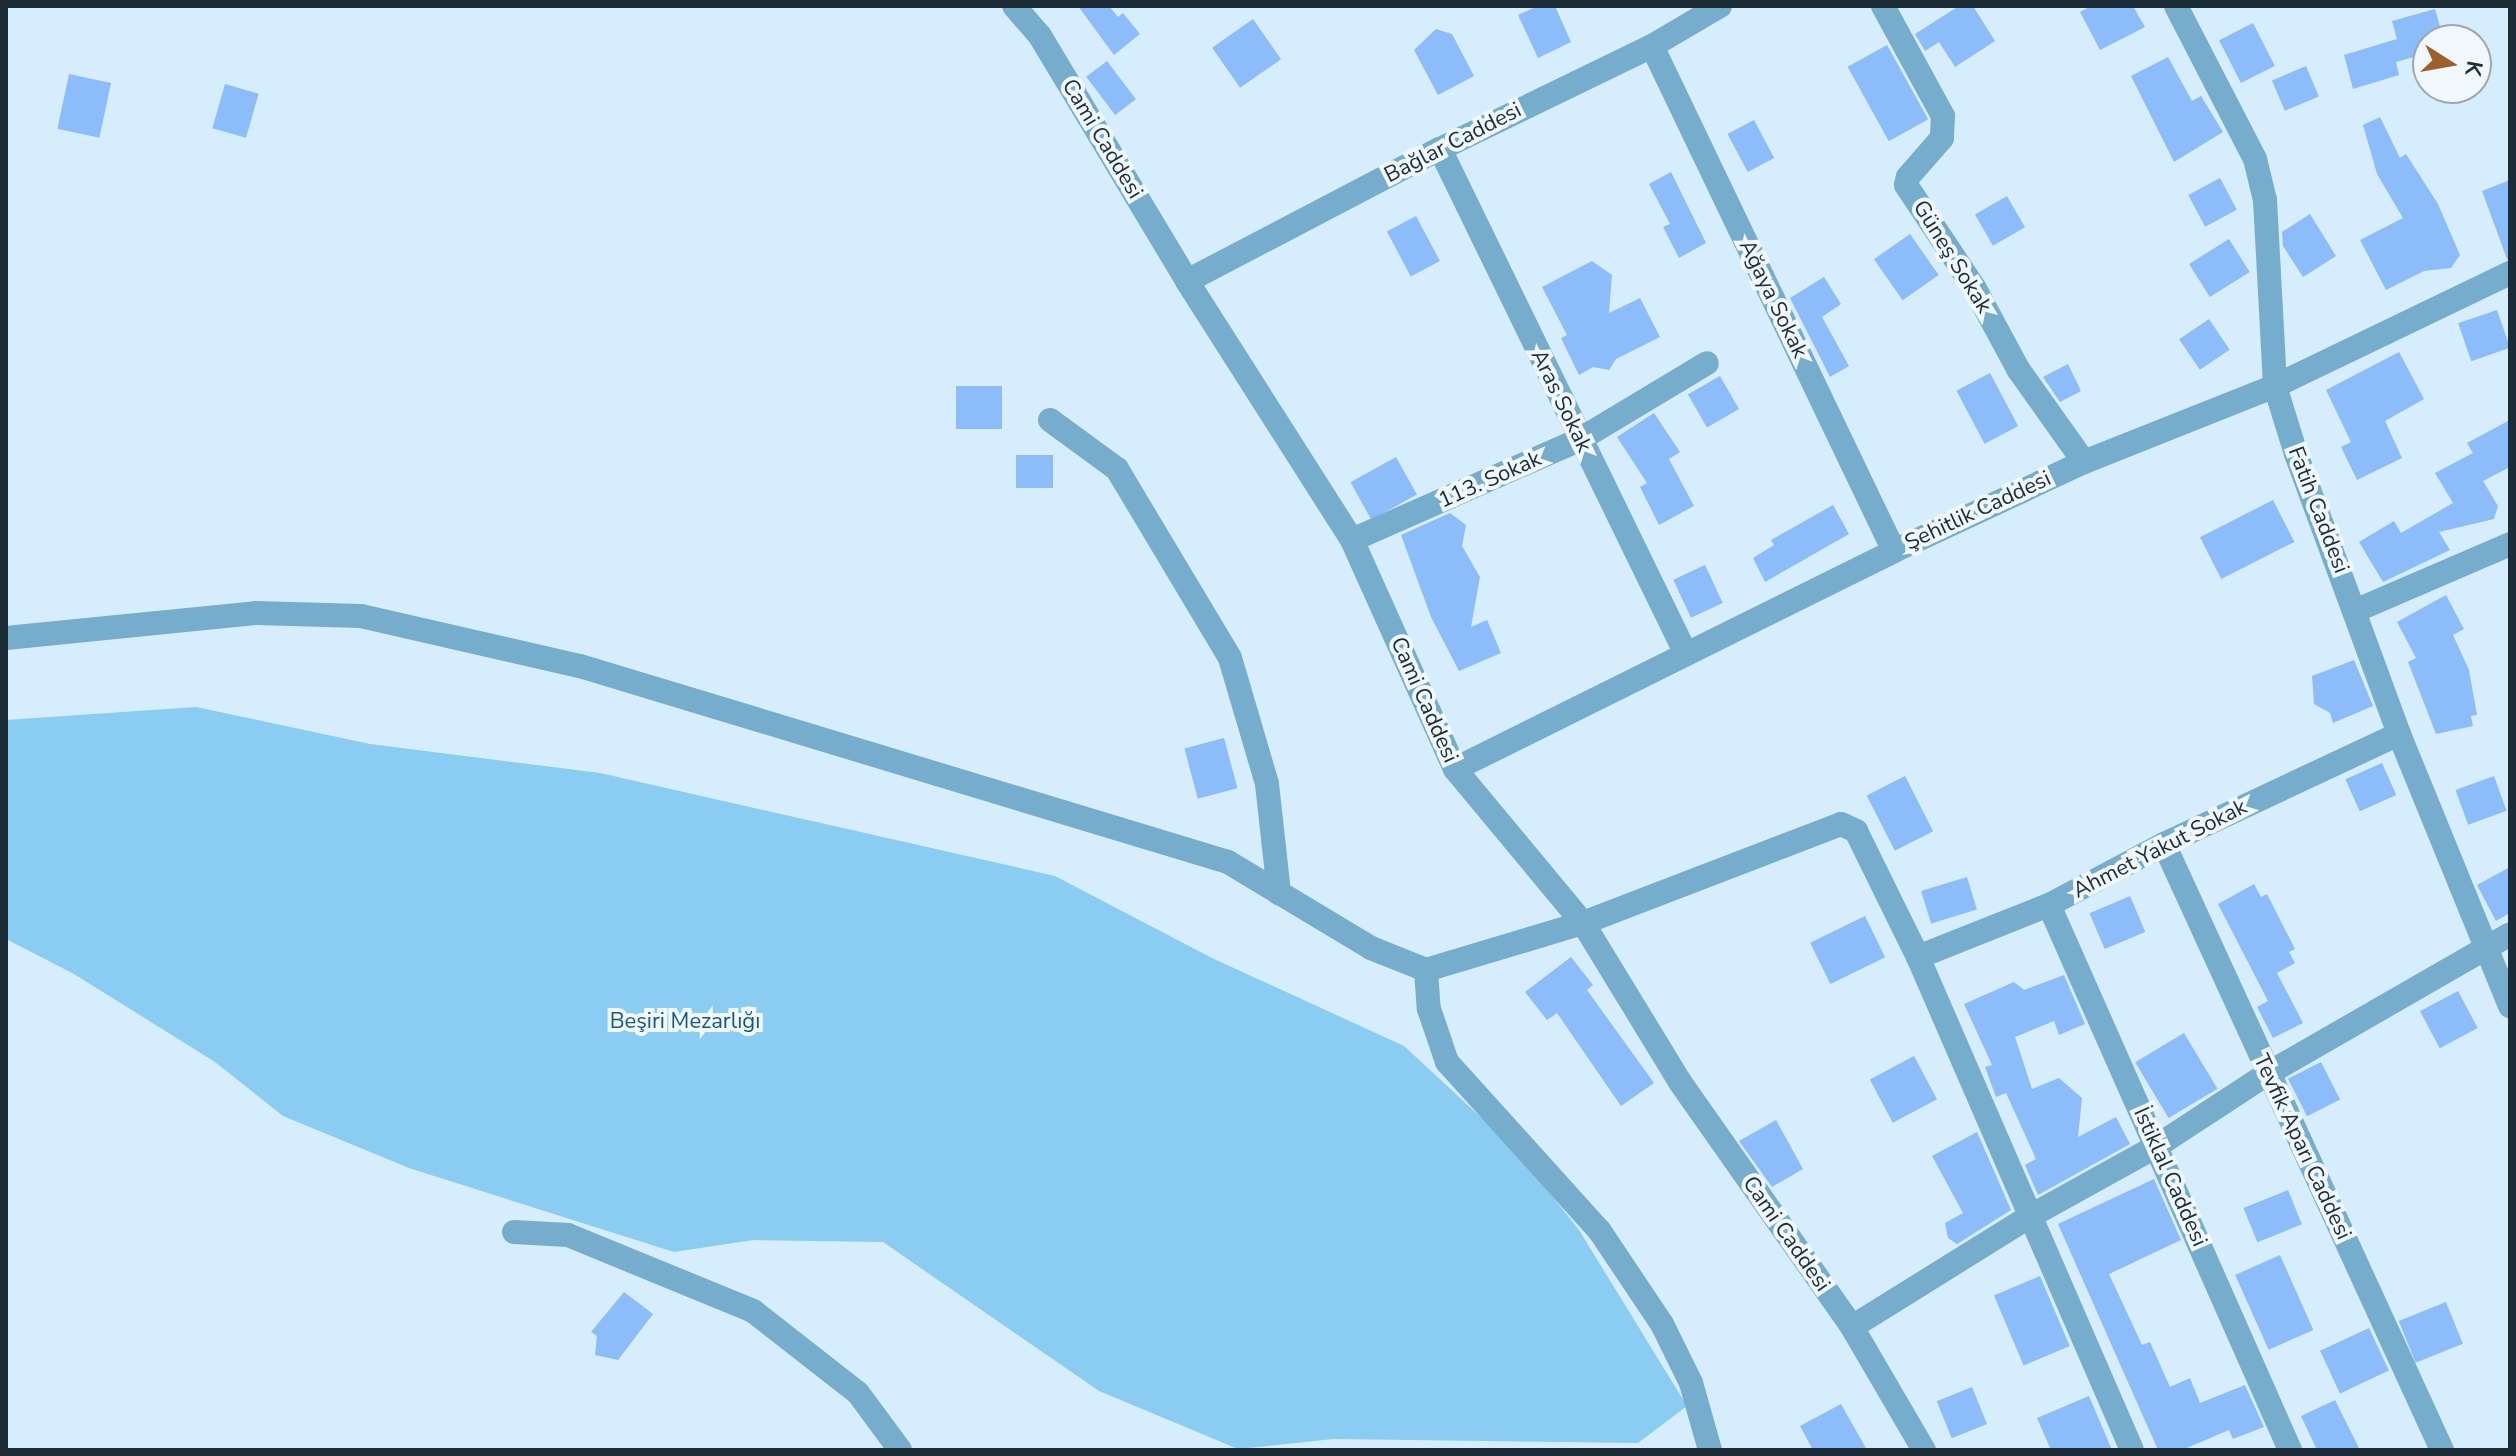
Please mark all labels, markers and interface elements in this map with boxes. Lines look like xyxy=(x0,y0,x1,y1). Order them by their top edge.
north arrow xyxy=(2412,24,2492,104)
text: K xyxy=(2457,58,2490,78)
street label: Cami Caddesi xyxy=(1056,74,1148,204)
street label: Bağlar Caddesi xyxy=(1380,97,1526,189)
street label: Güneş Sokak xyxy=(1907,196,1997,318)
street label: Ağaya Sokak xyxy=(1733,236,1813,362)
street label: Aras Sokak xyxy=(1525,345,1597,457)
street label: Fatih Caddesi xyxy=(2282,443,2354,577)
street label: 113. Sokak xyxy=(1435,446,1545,514)
street label: Şehitlik Caddesi xyxy=(1901,466,2055,556)
street label: Cami Caddesi xyxy=(1385,633,1463,767)
street label: Ahmet Yakut Sokak xyxy=(2069,794,2251,904)
park label: Beşiri Mezarlığı xyxy=(610,1009,760,1035)
street label: Tevfik Aparı Caddesi xyxy=(2247,1050,2357,1244)
street label: İstiklal Caddesi xyxy=(2128,1103,2212,1251)
street label: Cami Caddesi xyxy=(1737,1171,1835,1297)

